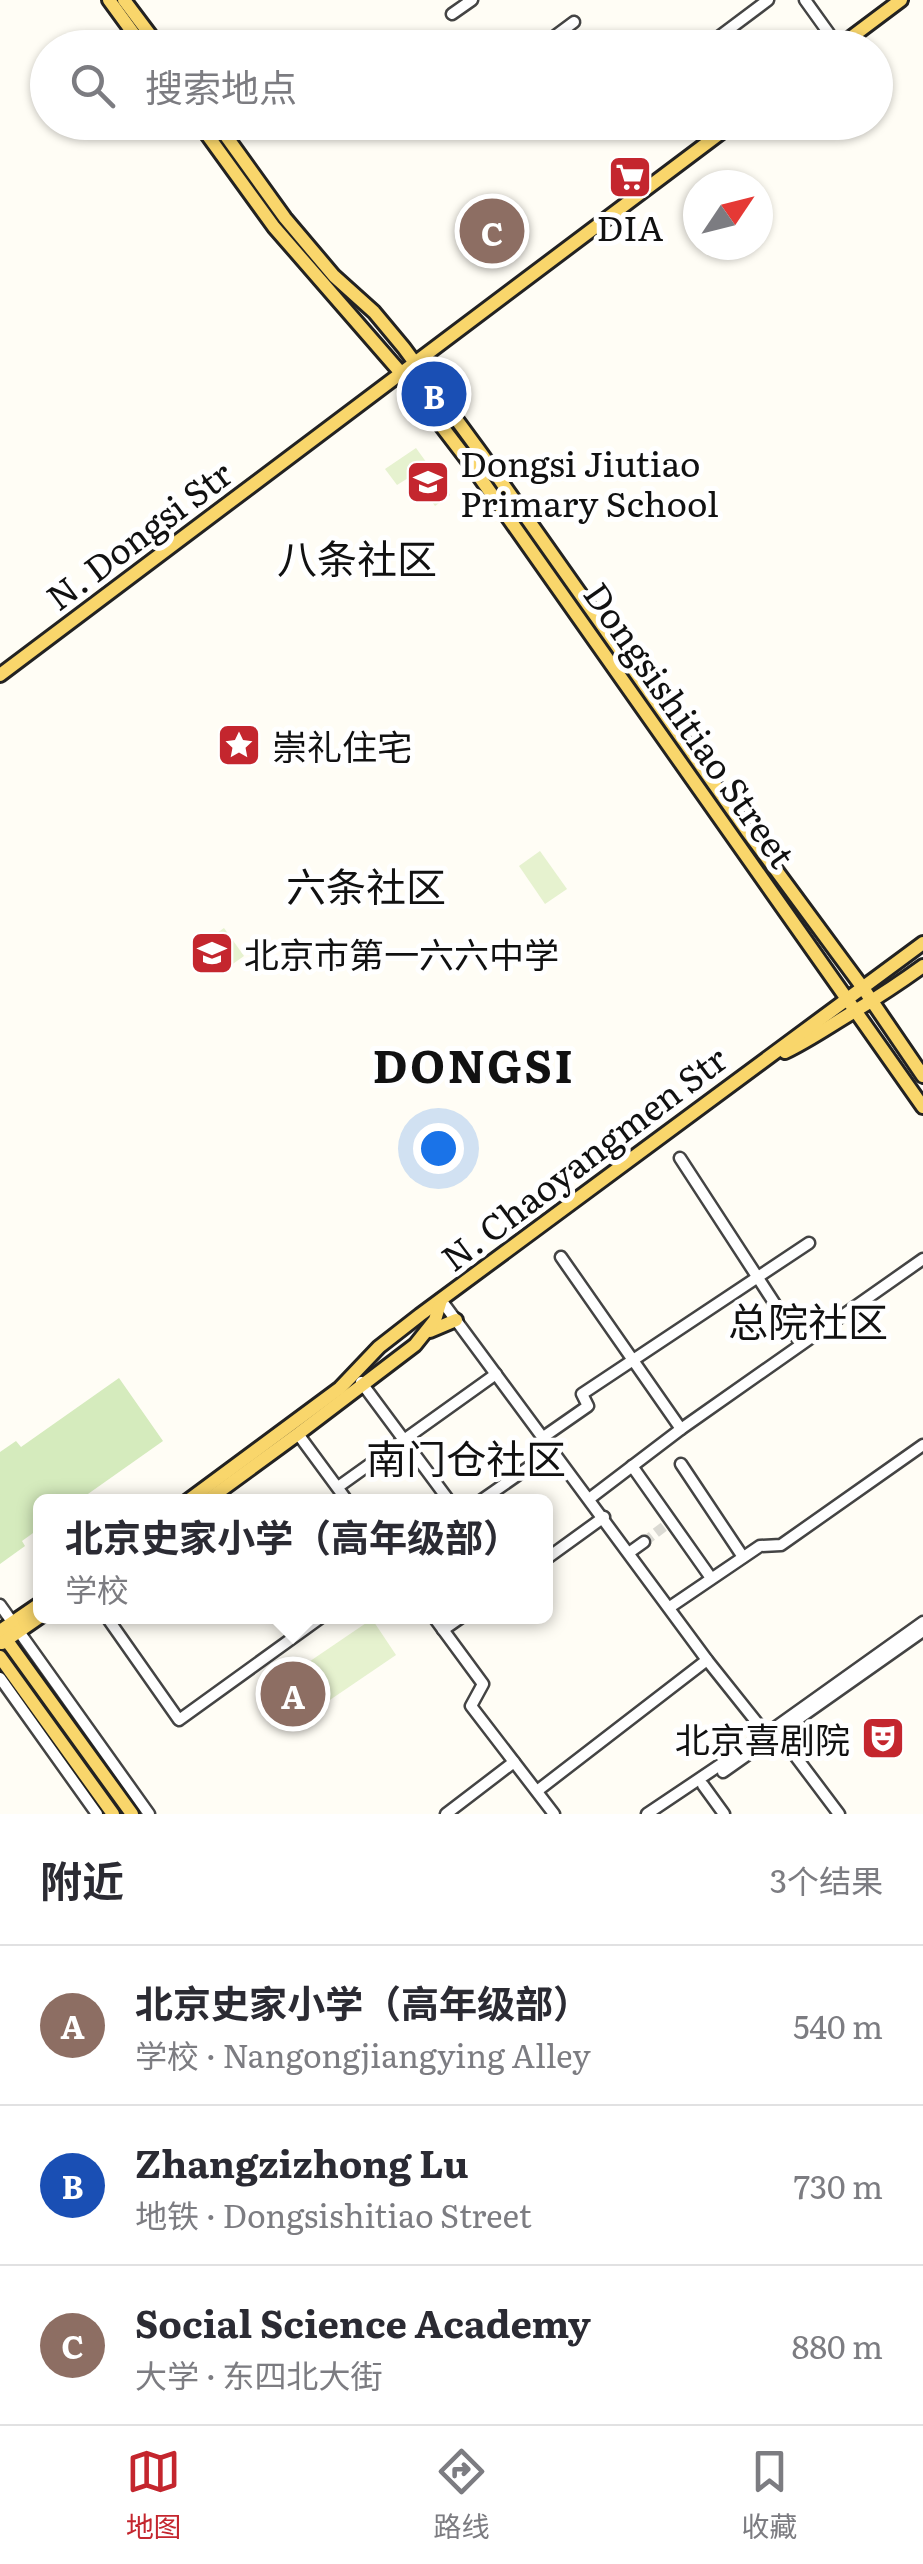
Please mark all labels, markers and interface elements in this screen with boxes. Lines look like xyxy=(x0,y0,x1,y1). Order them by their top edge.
search box xyxy=(30,30,893,140)
text: 搜索地点 xyxy=(145,57,297,114)
icon: search xyxy=(65,58,120,113)
supermarket icon: DIA xyxy=(607,154,653,200)
north arrow xyxy=(683,170,773,260)
pin: C xyxy=(460,194,524,268)
place label: DIA xyxy=(597,200,664,252)
pin: B xyxy=(402,356,466,432)
place label: Dongsi Jiutiao Primary School xyxy=(460,436,719,528)
street label: N. Dongsi Str xyxy=(34,446,242,621)
school or university icon: Dongsi Jiutiao Primary School xyxy=(405,459,451,505)
district label: 八条社区 xyxy=(277,527,437,586)
street label: Dongsishitiao Street xyxy=(573,571,809,877)
place label: 崇礼住宅 xyxy=(272,719,412,771)
place icon: 崇礼住宅 xyxy=(216,722,262,768)
district label: 六条社区 xyxy=(286,855,446,914)
place label: 北京市第一六六中学 xyxy=(244,927,559,979)
school or university icon: 北京市第一六六中学 xyxy=(189,930,235,976)
district label: DONGSI xyxy=(372,1030,576,1097)
street label: N. Chaoyangmen Str xyxy=(429,1032,737,1282)
your location xyxy=(413,1123,464,1174)
district label: 总院社区 xyxy=(728,1290,888,1349)
district label: 南门仓社区 xyxy=(366,1427,566,1486)
popup xyxy=(33,1494,553,1624)
text: 北京史家小学（高年级部） xyxy=(65,1507,521,1564)
text: 学校 xyxy=(65,1564,129,1612)
pin: A xyxy=(260,1656,326,1732)
place label: 北京喜剧院 xyxy=(675,1712,850,1764)
theatre icon: 北京喜剧院 xyxy=(860,1715,906,1761)
text: 附近 xyxy=(40,1848,124,1910)
text: 3个结果 xyxy=(770,1855,883,1903)
text: 北京史家小学（高年级部） xyxy=(135,1973,591,2030)
text: A xyxy=(60,2001,85,2049)
text: 540 m xyxy=(793,2001,883,2049)
text: 学校 · Nangongjiangying Alley xyxy=(135,2030,591,2078)
text: Zhangzizhong Lu xyxy=(135,2133,469,2190)
text: B xyxy=(61,2161,84,2209)
text: 730 m xyxy=(794,2161,883,2209)
text: 地铁 · Dongsishitiao Street xyxy=(135,2190,532,2238)
text: Social Science Academy xyxy=(135,2293,591,2350)
text: C xyxy=(61,2321,84,2369)
text: 880 m xyxy=(792,2321,883,2369)
text: 大学 · 东四北大街 xyxy=(135,2350,382,2398)
tab: 地图 xyxy=(126,2444,182,2546)
tab: 路线 xyxy=(433,2444,489,2546)
tab: 收藏 xyxy=(741,2444,797,2546)

